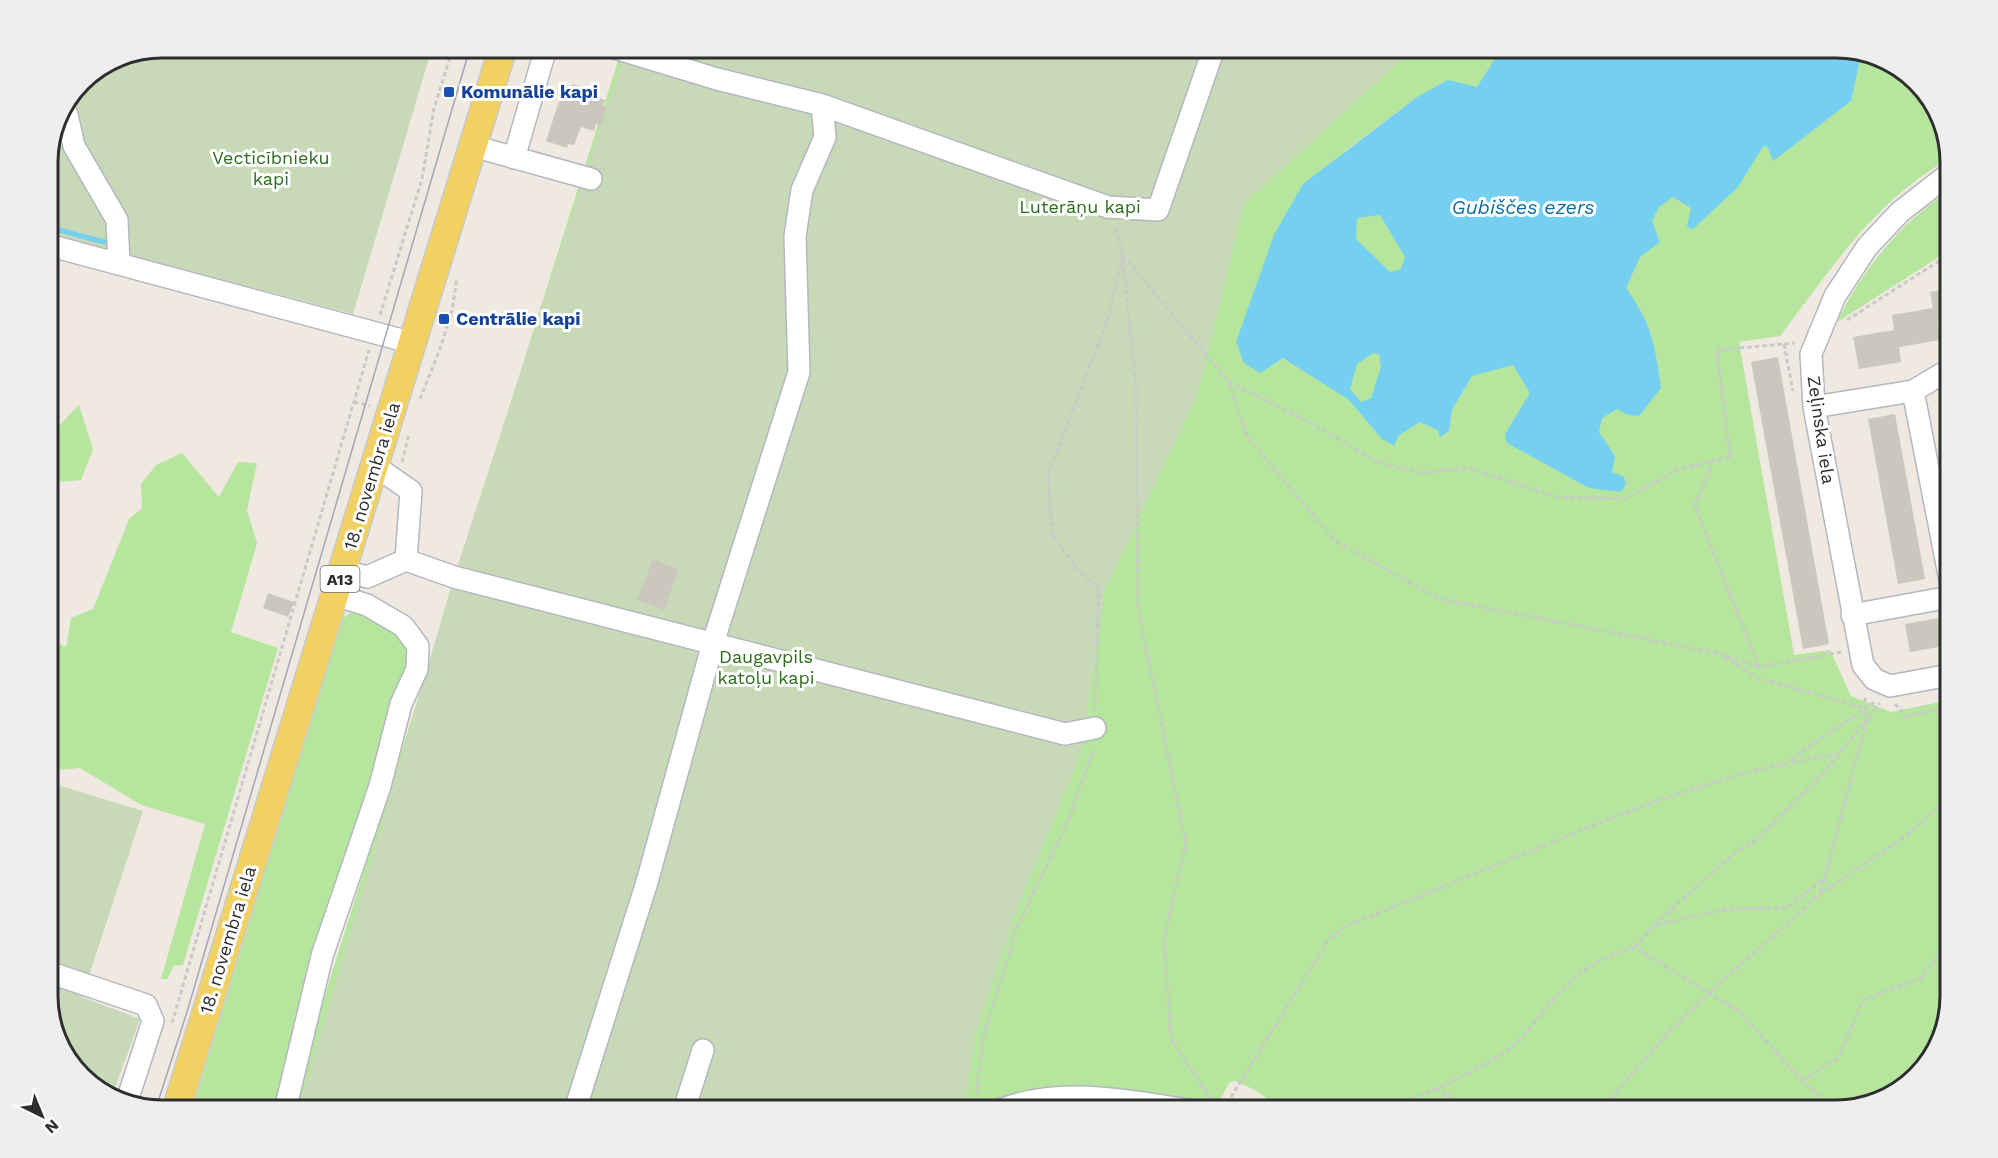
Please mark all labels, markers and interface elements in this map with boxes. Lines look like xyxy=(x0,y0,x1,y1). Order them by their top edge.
place label: Komunālie kapi xyxy=(461,81,598,102)
marker: Komunālie kapi xyxy=(442,85,456,99)
park label: Vecticībnieku kapi xyxy=(212,147,330,189)
water label: Gubiščes ezers xyxy=(1452,195,1594,219)
park label: Luterāņu kapi xyxy=(1019,196,1141,217)
place label: Centrālie kapi xyxy=(456,308,580,329)
marker: Centrālie kapi xyxy=(437,312,451,326)
street label: Zeļinska iela xyxy=(1804,374,1839,485)
street label: 18. novembra iela xyxy=(339,400,404,552)
road number: A13 xyxy=(320,566,360,592)
park label: Daugavpils katoļu kapi xyxy=(717,646,815,688)
street label: 18. novembra iela xyxy=(195,864,260,1016)
north arrow xyxy=(12,1086,72,1146)
text: N xyxy=(41,1116,63,1138)

